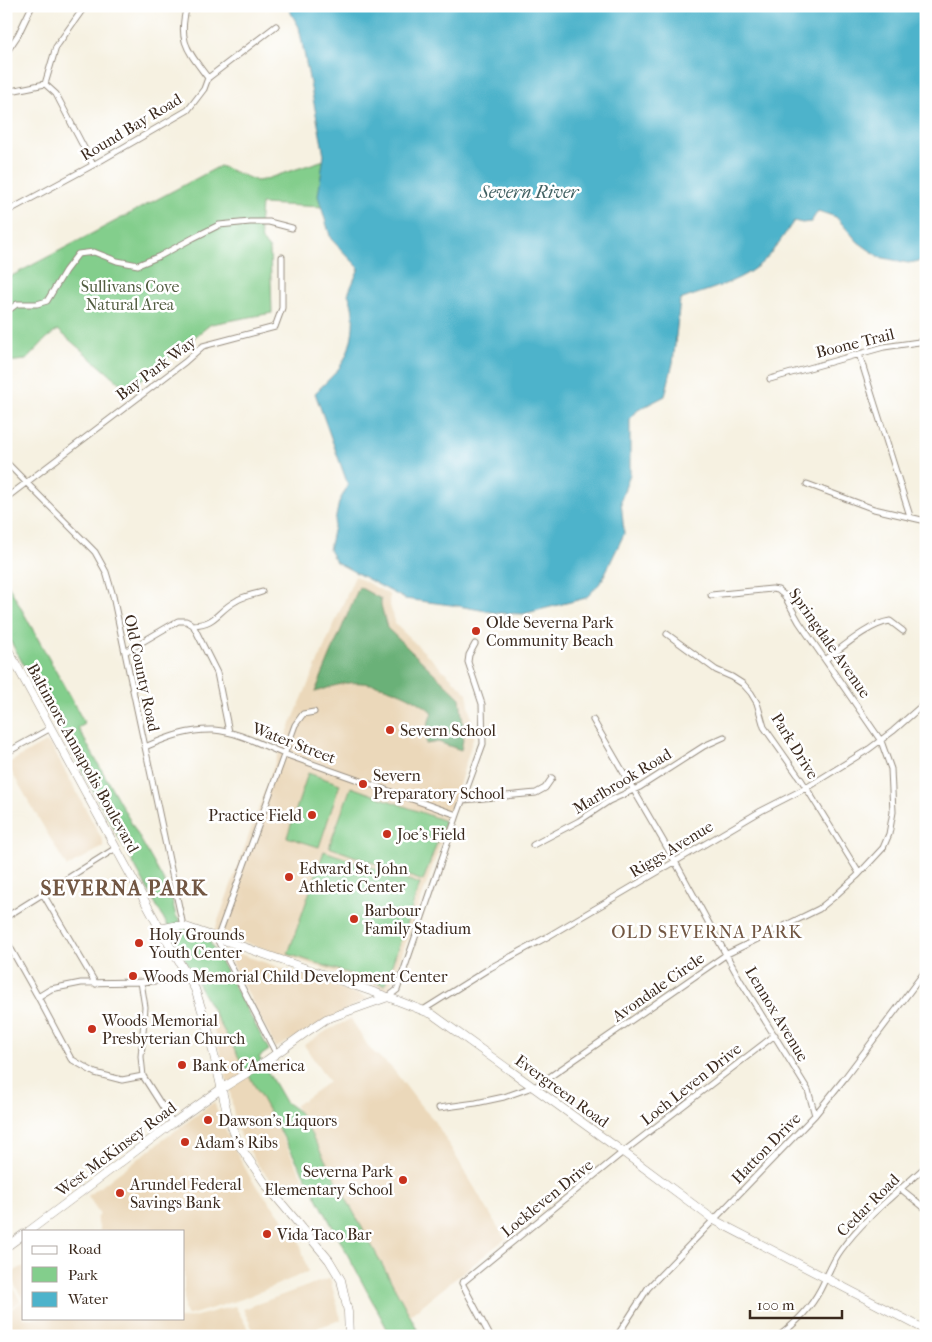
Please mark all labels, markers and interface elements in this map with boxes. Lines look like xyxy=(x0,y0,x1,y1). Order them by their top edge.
street label: Round Bay Road xyxy=(77,89,185,165)
water label: Severn River xyxy=(479,182,580,203)
park label: Sullivans Cove Natural Area xyxy=(81,277,179,314)
street label: Boone Trail xyxy=(814,324,897,362)
street label: Bay Park Way xyxy=(112,332,200,404)
street label: Springdale Avenue xyxy=(785,585,875,702)
street label: Old County Road xyxy=(120,613,164,734)
place label: Olde Severna Park Community Beach xyxy=(486,613,614,650)
marker: Olde Severna Park Community Beach xyxy=(470,625,482,637)
street label: Baltimore Annapolis Boulevard xyxy=(23,660,143,856)
street label: Park Drive xyxy=(767,709,823,783)
street label: Water Street xyxy=(249,718,339,768)
place label: Severn School xyxy=(400,721,496,740)
marker: Severn School xyxy=(384,724,396,736)
street label: Marlbrook Road xyxy=(569,744,675,818)
place label: Severn Preparatory School xyxy=(373,766,505,803)
marker: Severn Preparatory School xyxy=(357,778,369,790)
place label: Practice Field xyxy=(208,806,302,825)
marker: Practice Field xyxy=(306,809,318,821)
street label: Riggs Avenue xyxy=(626,817,716,881)
place label: Joe's Field xyxy=(395,825,466,844)
marker: Joe's Field xyxy=(381,828,393,840)
place label: Edward St. John Athletic Center xyxy=(298,859,408,896)
marker: Edward St. John Athletic Center xyxy=(283,871,295,883)
district label: SEVERNA PARK xyxy=(40,876,208,900)
place label: Barbour Family Stadium xyxy=(364,901,472,938)
marker: Barbour Family Stadium xyxy=(348,913,360,925)
district label: OLD SEVERNA PARK xyxy=(611,922,803,943)
place label: Holy Grounds Youth Center xyxy=(148,925,244,962)
marker: Holy Grounds Youth Center xyxy=(133,937,145,949)
street label: Avondale Circle xyxy=(607,948,708,1026)
street label: Lennox Avenue xyxy=(741,963,813,1065)
place label: Woods Memorial Child Development Center xyxy=(142,967,448,986)
marker: Woods Memorial Child Development Center xyxy=(127,970,139,982)
place label: Woods Memorial Presbyterian Church xyxy=(101,1011,245,1048)
marker: Woods Memorial Presbyterian Church xyxy=(86,1023,98,1035)
street label: Loch Leven Drive xyxy=(637,1039,745,1129)
street label: Evergreen Road xyxy=(511,1051,613,1132)
place label: Bank of America xyxy=(192,1056,305,1075)
marker: Bank of America xyxy=(176,1059,188,1071)
street label: West McKinsey Road xyxy=(51,1097,180,1201)
street label: Hatton Drive xyxy=(727,1109,805,1187)
place label: Dawson’s Liquors xyxy=(218,1111,337,1130)
marker: Dawson’s Liquors xyxy=(202,1114,214,1126)
place label: Adam's Ribs xyxy=(194,1133,278,1152)
marker: Adam's Ribs xyxy=(179,1136,191,1148)
street label: Lockleven Drive xyxy=(497,1155,597,1241)
place label: Severna Park Elementary School xyxy=(264,1162,394,1199)
street label: Cedar Road xyxy=(833,1170,903,1240)
marker: Severna Park Elementary School xyxy=(397,1174,409,1186)
place label: Arundel Federal Savings Bank xyxy=(129,1175,242,1212)
marker: Arundel Federal Savings Bank xyxy=(114,1187,126,1199)
place label: Vida Taco Bar xyxy=(276,1225,372,1244)
marker: Vida Taco Bar xyxy=(261,1228,273,1240)
legend xyxy=(22,1230,185,1320)
text: Road xyxy=(68,1240,102,1258)
text: Park xyxy=(68,1266,98,1284)
scale bar xyxy=(750,1287,842,1319)
text: Water xyxy=(67,1290,108,1308)
text: 100 m xyxy=(757,1296,795,1314)

